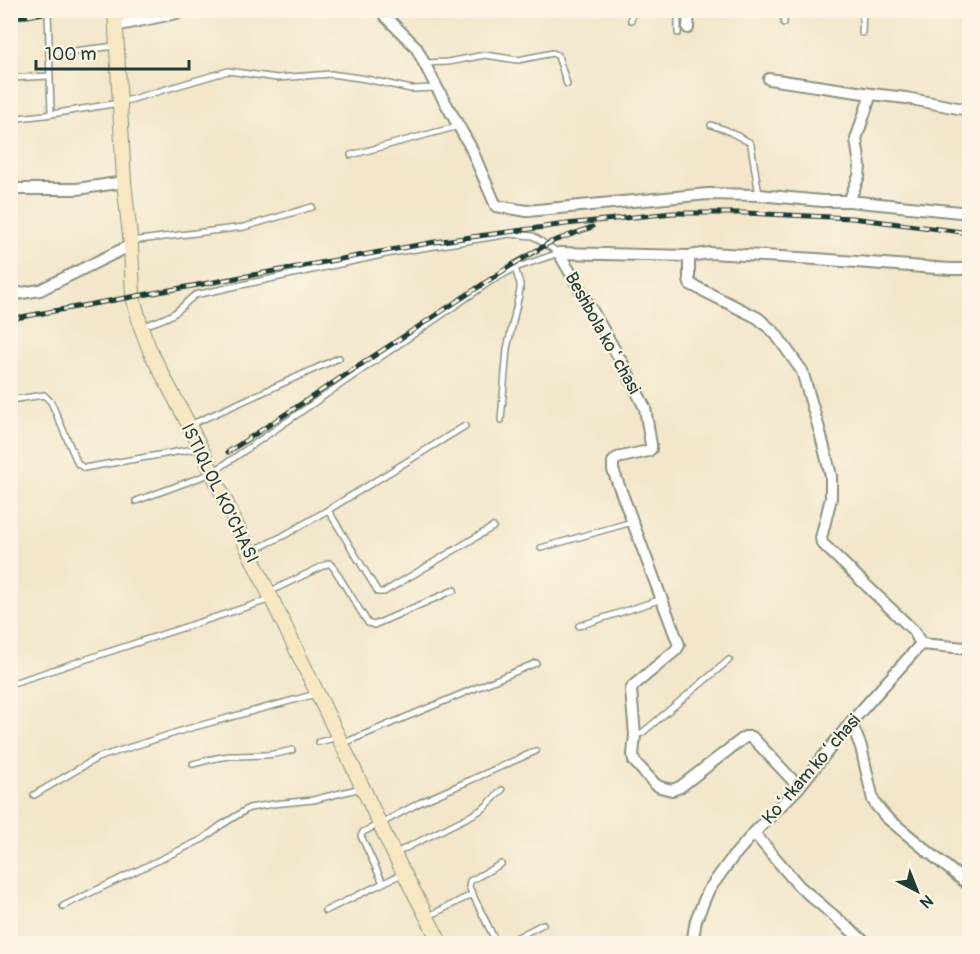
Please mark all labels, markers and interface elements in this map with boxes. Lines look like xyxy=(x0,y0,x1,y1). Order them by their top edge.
scale bar xyxy=(36,33,189,71)
text: 100 m xyxy=(45,43,97,66)
street label: Beshbola koʻchasi xyxy=(560,268,646,398)
street label: ISTIQLOL KO'CHASI xyxy=(176,419,263,567)
street label: Koʻrkam koʻchasi xyxy=(757,709,866,829)
north arrow xyxy=(887,861,947,921)
text: N xyxy=(916,890,937,913)

